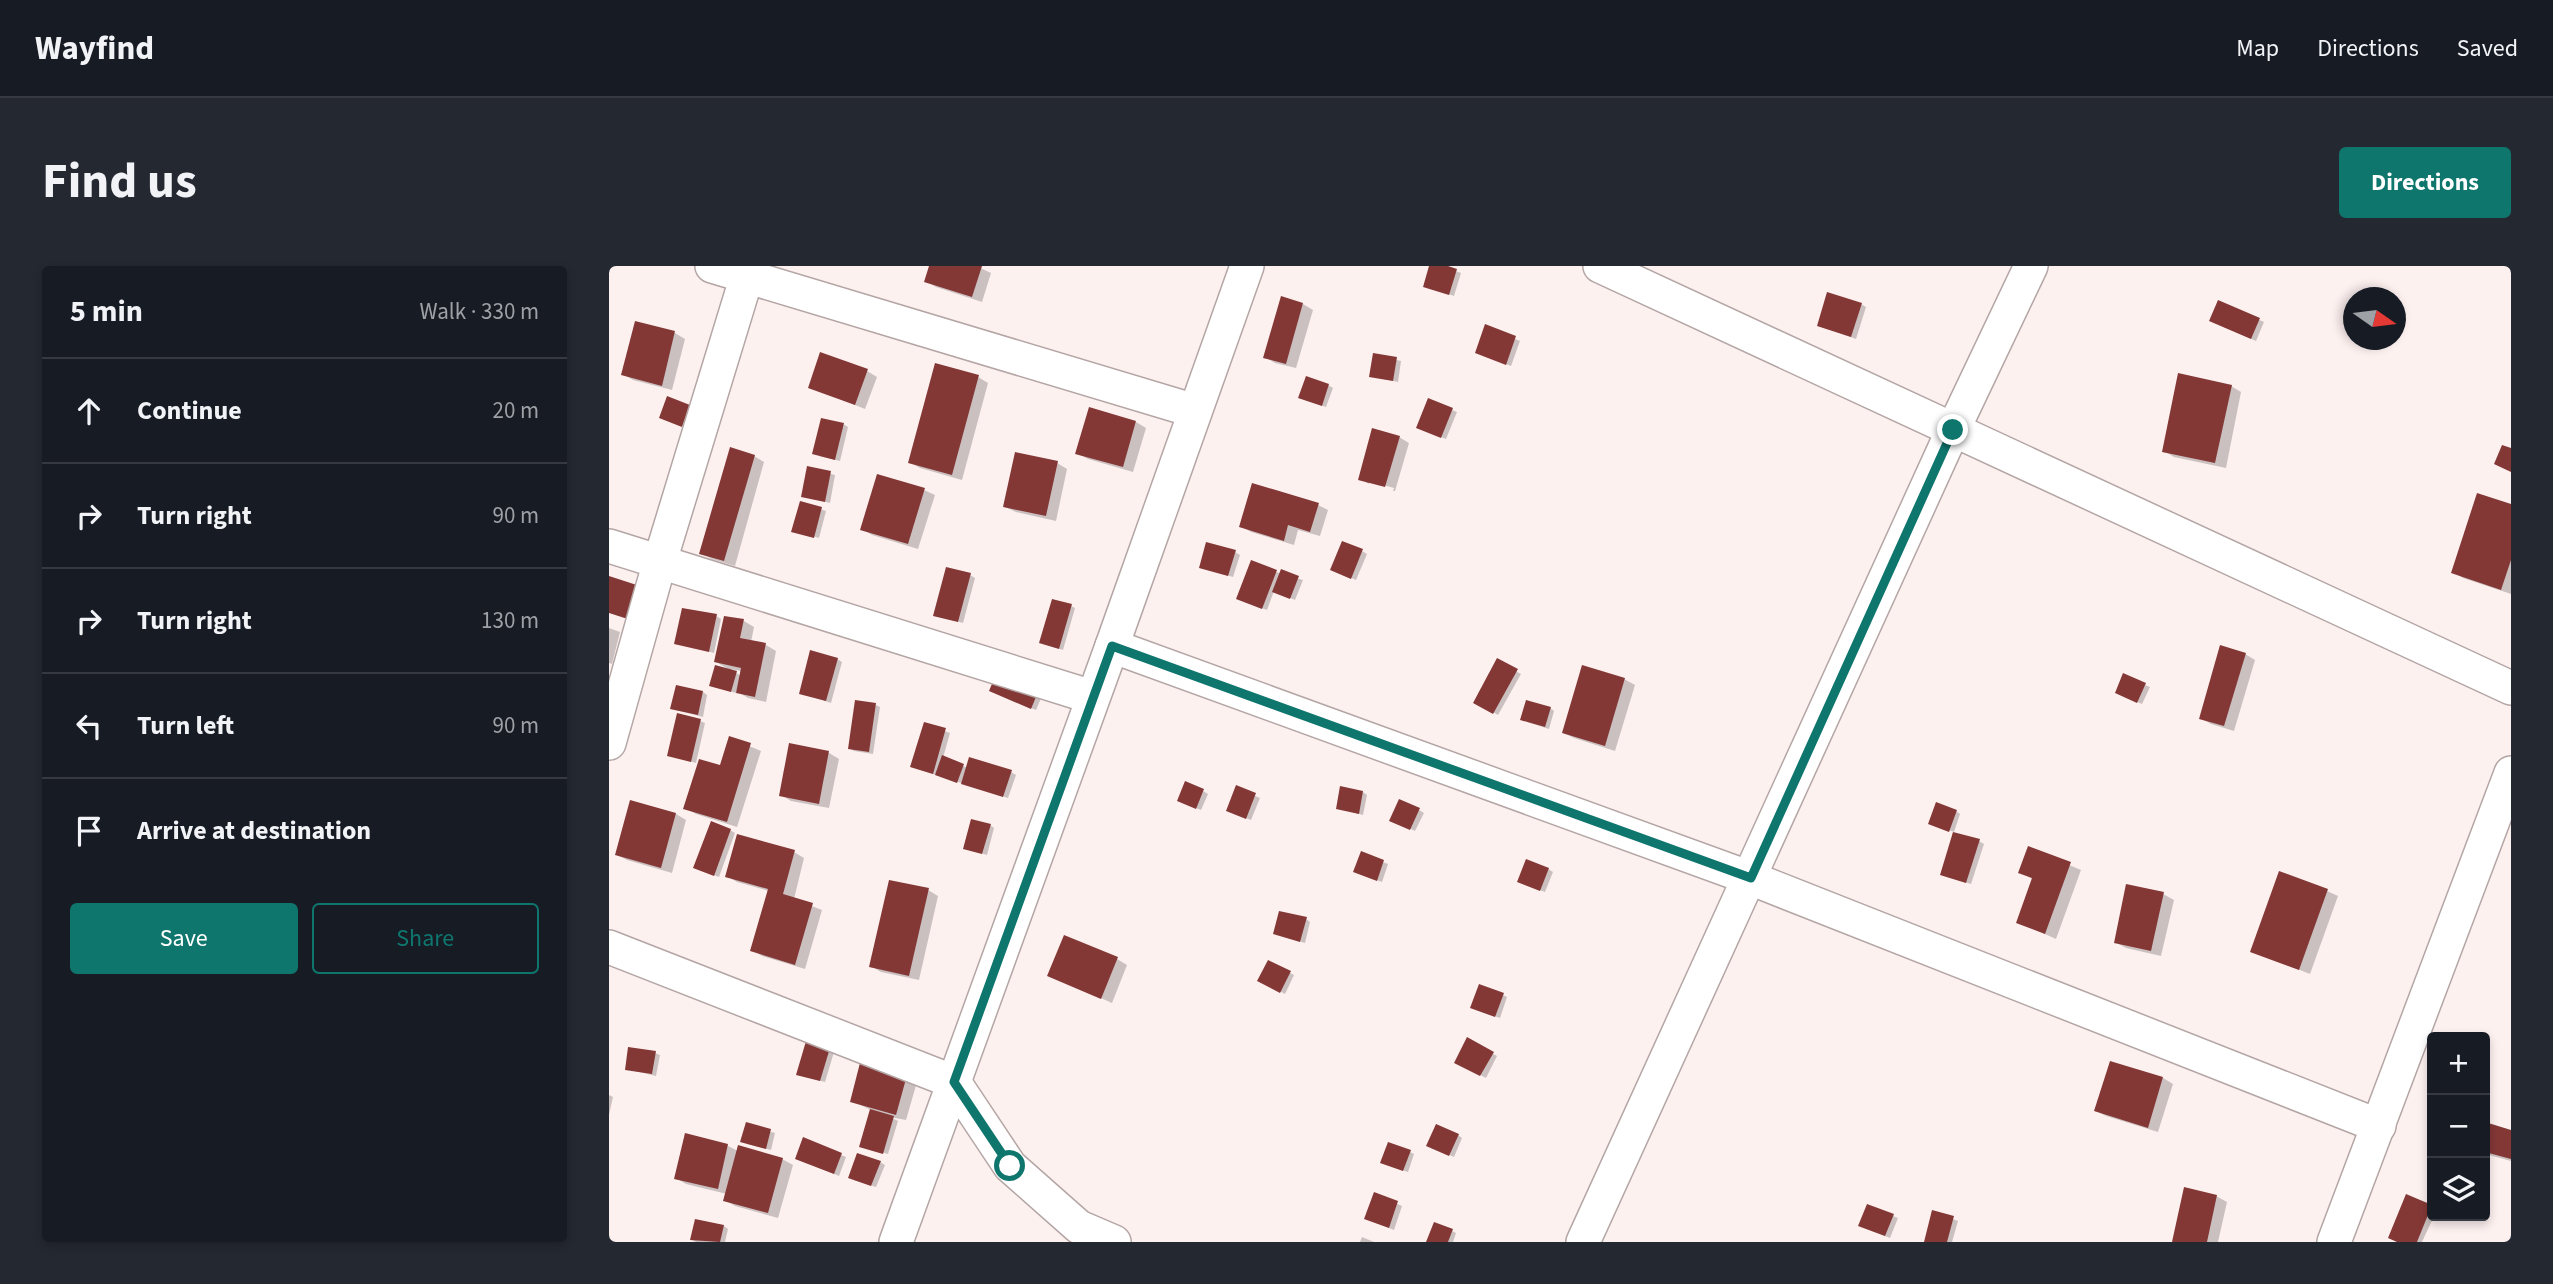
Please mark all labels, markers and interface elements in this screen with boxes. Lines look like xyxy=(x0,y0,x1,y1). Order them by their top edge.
text: Wayfind xyxy=(35,25,154,72)
text: Map xyxy=(2236,31,2279,66)
text: Directions xyxy=(2317,31,2419,66)
text: Saved xyxy=(2457,31,2518,66)
text: Find us xyxy=(42,147,197,217)
button: Directions xyxy=(2339,147,2511,218)
north arrow xyxy=(2343,287,2406,350)
text: 5 min xyxy=(70,290,143,333)
text: Walk · 330 m xyxy=(420,295,539,328)
icon: ahead xyxy=(70,392,108,430)
text: Continue xyxy=(137,392,242,429)
text: 20 m xyxy=(492,394,539,427)
route end xyxy=(1937,414,1968,445)
icon: right xyxy=(70,497,108,535)
text: Turn right xyxy=(137,497,252,534)
text: 90 m xyxy=(492,499,539,532)
icon: right xyxy=(70,602,108,640)
text: Turn right xyxy=(137,602,252,639)
text: 130 m xyxy=(481,604,539,637)
icon: left xyxy=(70,707,108,745)
text: Turn left xyxy=(137,707,234,744)
text: 90 m xyxy=(492,709,539,742)
icon: arrive xyxy=(70,812,108,850)
text: Arrive at destination xyxy=(137,812,371,849)
button: Save xyxy=(70,903,298,974)
button: Share xyxy=(312,903,539,974)
map controls xyxy=(2427,1032,2490,1221)
button: + xyxy=(2427,1032,2490,1095)
button: − xyxy=(2427,1095,2490,1158)
route start xyxy=(994,1150,1025,1181)
button: layers xyxy=(2427,1158,2490,1221)

